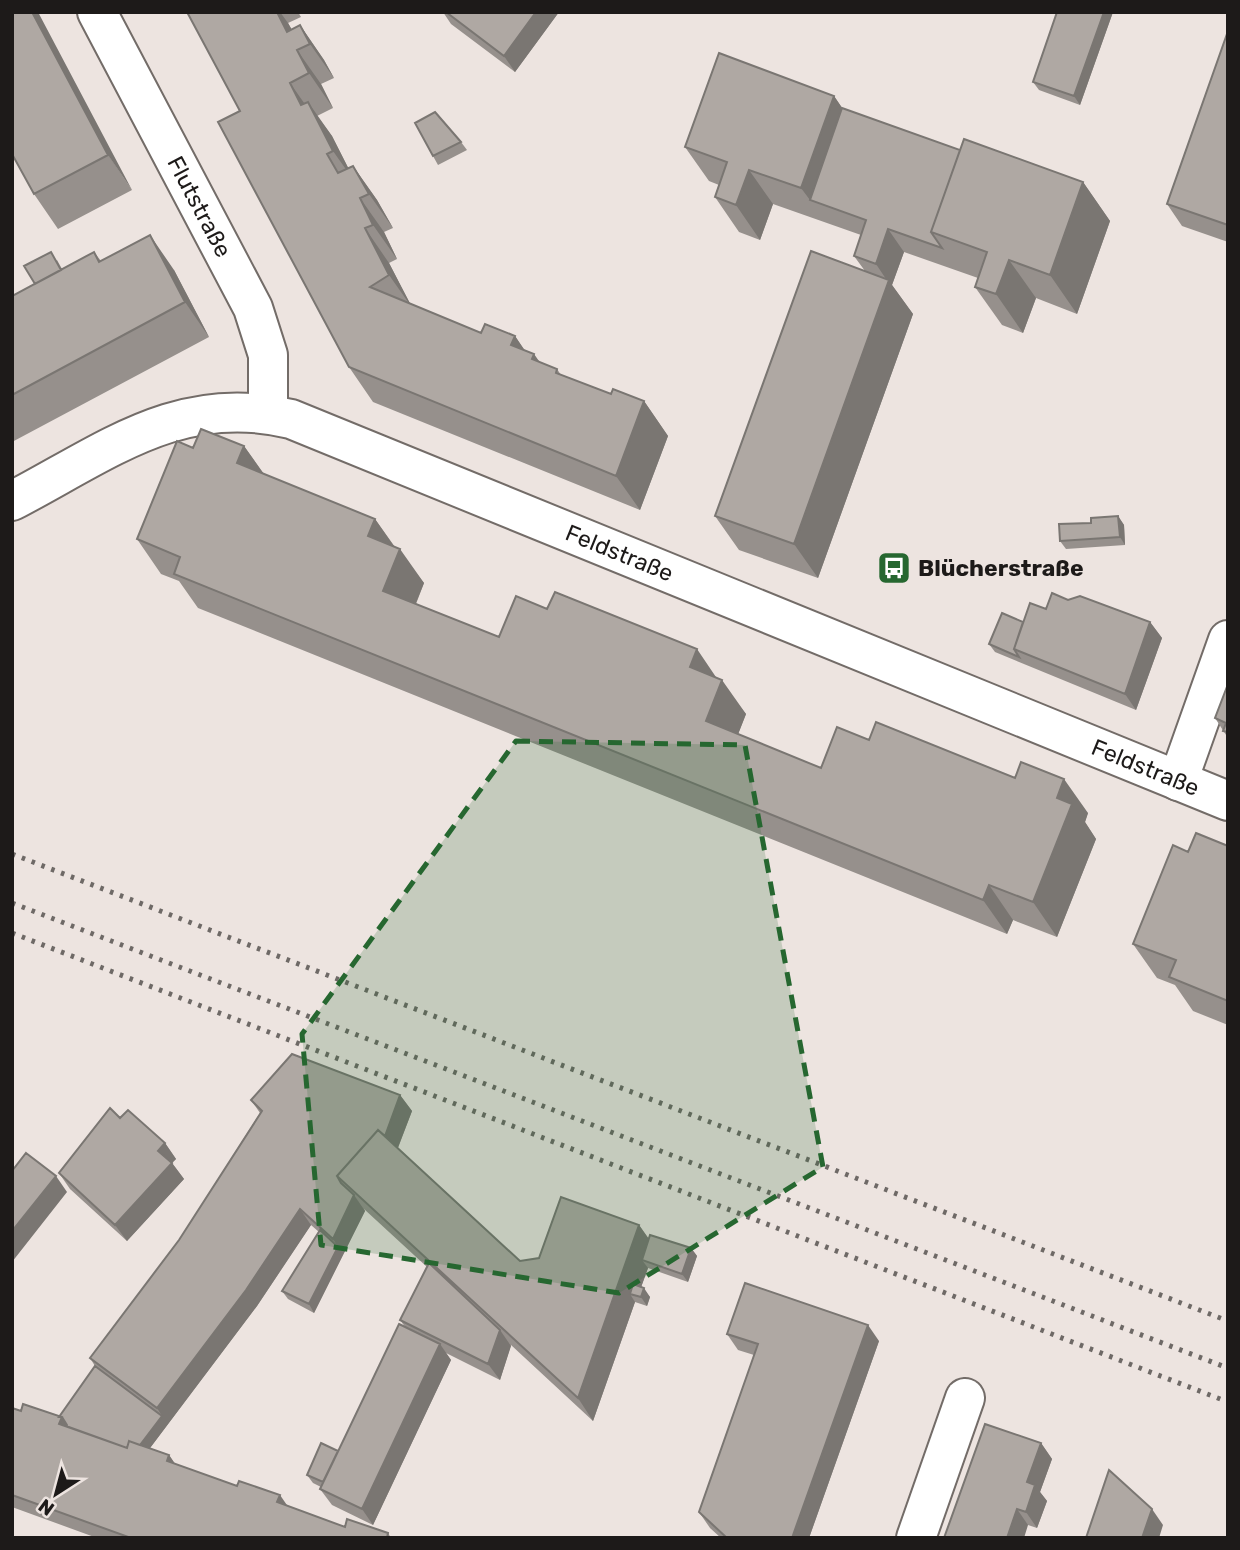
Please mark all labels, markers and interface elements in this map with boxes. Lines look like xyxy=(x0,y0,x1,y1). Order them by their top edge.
street label: Flutstraße xyxy=(161,151,238,262)
street label: Feldstraße xyxy=(562,518,677,587)
bus stop icon: Blücherstraße xyxy=(875,549,913,587)
place label: Blücherstraße xyxy=(918,554,1084,582)
street label: Feldstraße xyxy=(1088,733,1203,802)
north arrow xyxy=(21,1459,91,1529)
text: N xyxy=(34,1494,59,1521)

